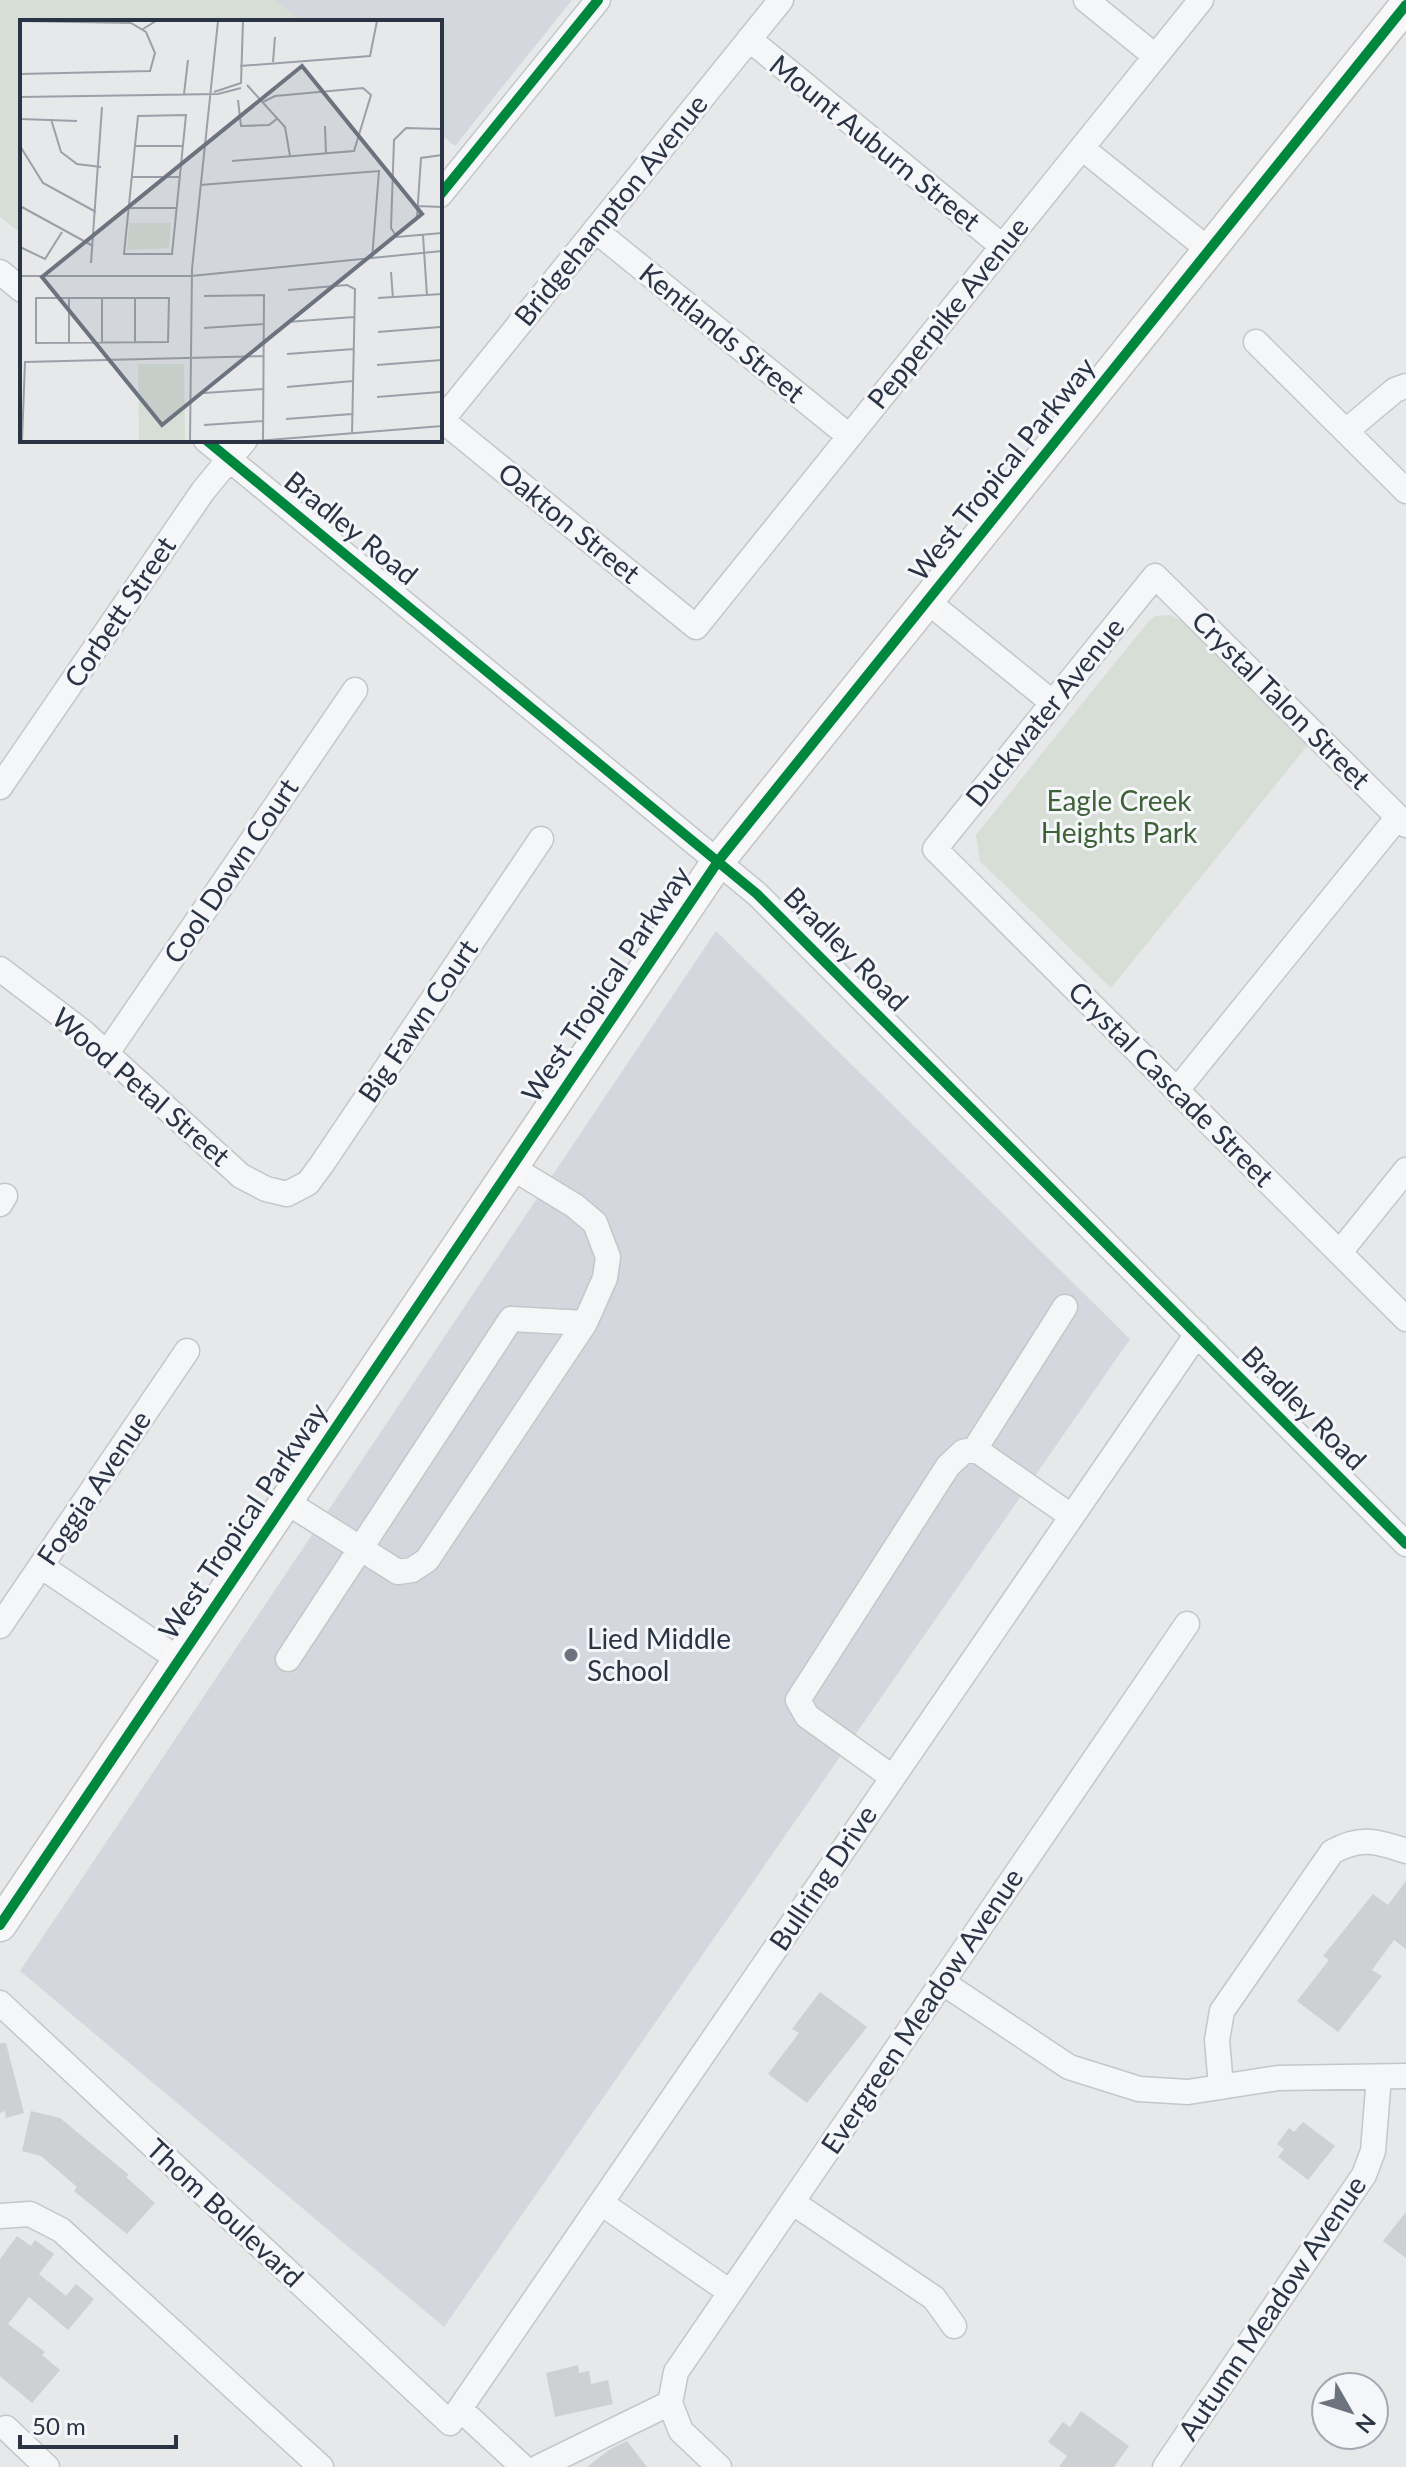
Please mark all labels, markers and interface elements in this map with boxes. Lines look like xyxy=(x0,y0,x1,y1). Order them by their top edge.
inset map xyxy=(20,20,442,442)
street label: Mount Auburn Street xyxy=(764,47,988,238)
street label: Bridgehampton Avenue xyxy=(506,87,714,332)
street label: Pepperpike Avenue xyxy=(860,210,1035,415)
street label: Kentlands Street xyxy=(633,255,812,409)
street label: West Tropical Parkway xyxy=(901,349,1102,587)
street label: Oakton Street xyxy=(492,455,647,590)
street label: Bradley Road xyxy=(278,463,425,591)
street label: Corbett Street xyxy=(56,529,182,693)
street label: Crystal Talon Street xyxy=(1185,603,1378,796)
street label: Duckwater Avenue xyxy=(958,610,1131,813)
street label: Cool Down Court xyxy=(156,772,305,969)
park label: Eagle Creek Heights Park xyxy=(1041,783,1198,849)
street label: West Tropical Parkway xyxy=(513,858,697,1108)
street label: Bradley Road xyxy=(778,879,916,1017)
street label: Big Fawn Court xyxy=(350,933,484,1108)
street label: Crystal Cascade Street xyxy=(1062,974,1281,1193)
street label: Wood Petal Street xyxy=(46,1000,237,1173)
street label: Bradley Road xyxy=(1236,1338,1374,1476)
street label: West Tropical Parkway xyxy=(150,1395,334,1645)
street label: Foggia Avenue xyxy=(29,1404,157,1571)
place label: Lied Middle School xyxy=(587,1621,731,1687)
marker: Lied Middle School xyxy=(562,1646,580,1664)
street label: Bullring Drive xyxy=(761,1798,883,1956)
street label: Evergreen Meadow Avenue xyxy=(813,1861,1029,2160)
street label: Thom Boulevard xyxy=(140,2131,311,2294)
street label: Autumn Meadow Avenue xyxy=(1170,2169,1372,2446)
north arrow xyxy=(1310,2371,1390,2451)
scale bar xyxy=(20,2399,176,2449)
text: N xyxy=(1350,2409,1382,2439)
text: 50 m xyxy=(32,2411,86,2440)

